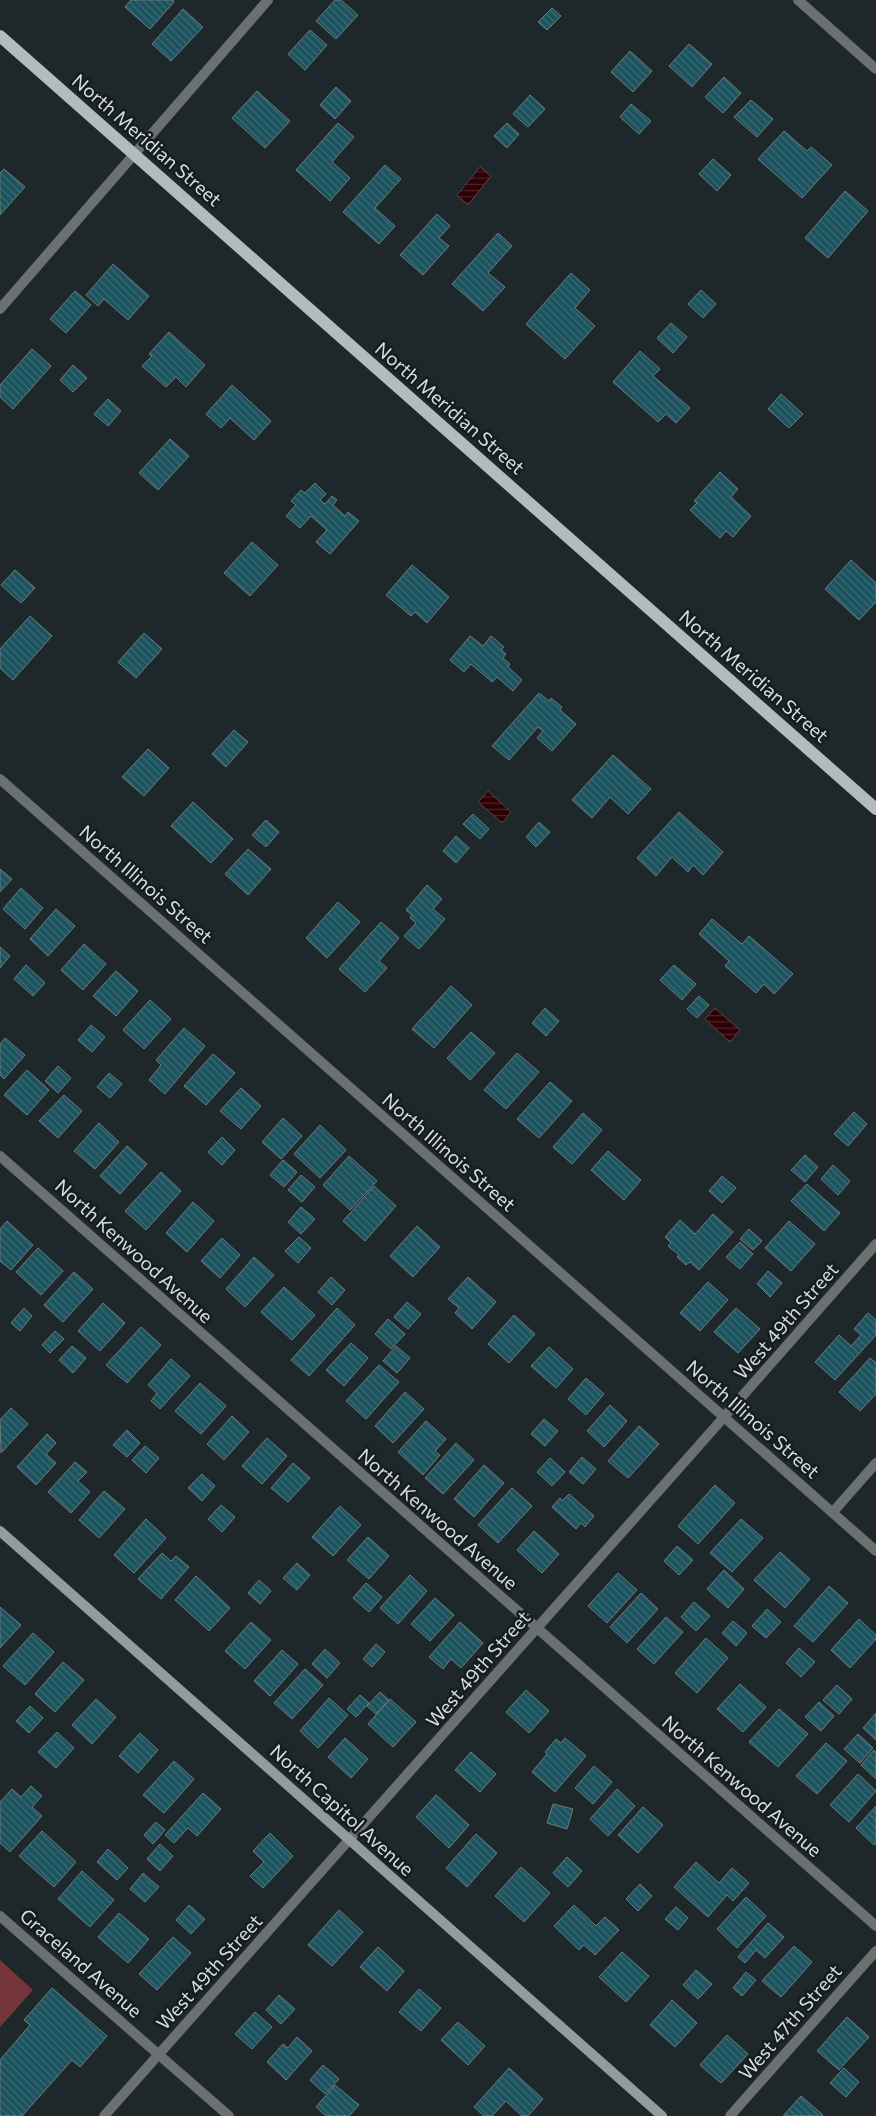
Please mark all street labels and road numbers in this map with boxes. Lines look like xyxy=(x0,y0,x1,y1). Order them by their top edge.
street label: North Meridian Street xyxy=(68,69,227,211)
street label: North Meridian Street xyxy=(371,337,530,479)
street label: North Meridian Street xyxy=(675,605,834,747)
street label: North Illinois Street xyxy=(75,820,218,948)
street label: North Illinois Street xyxy=(378,1088,521,1216)
street label: North Kenwood Avenue xyxy=(51,1174,218,1327)
street label: West 49th Street xyxy=(729,1257,843,1384)
street label: North Illinois Street xyxy=(682,1355,825,1483)
street label: North Kenwood Avenue xyxy=(354,1443,523,1594)
street label: West 49th Street xyxy=(421,1605,535,1732)
street label: North Kenwood Avenue xyxy=(658,1710,827,1861)
street label: North Capitol Avenue xyxy=(266,1739,419,1880)
street label: Graceland Avenue xyxy=(16,1903,147,2022)
street label: West 49th Street xyxy=(151,1909,267,2034)
street label: West 47th Street xyxy=(733,1959,846,2084)

